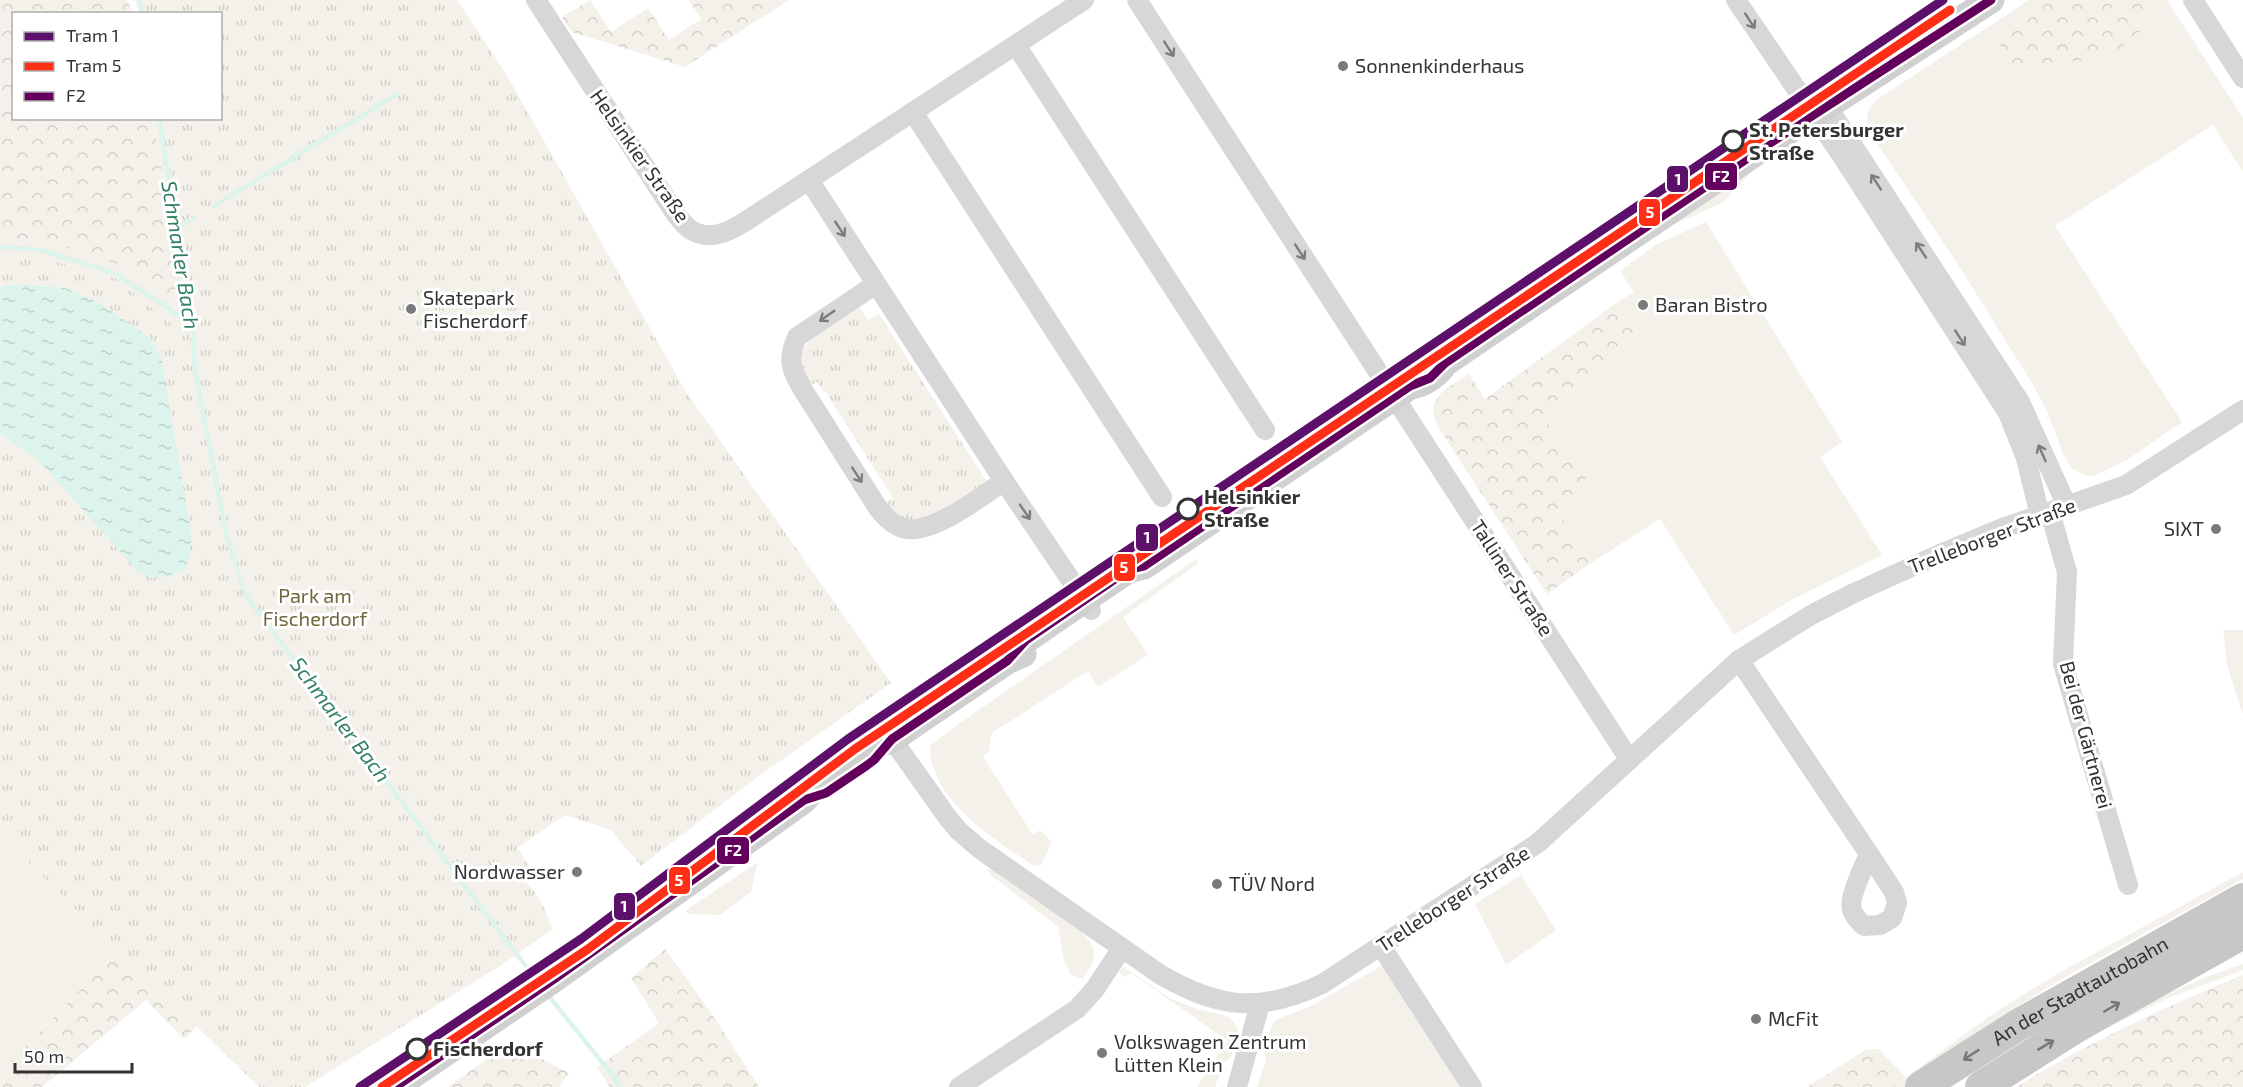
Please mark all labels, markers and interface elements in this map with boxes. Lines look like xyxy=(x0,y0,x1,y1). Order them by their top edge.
legend xyxy=(12,12,222,120)
one-way arrow xyxy=(1744,13,1757,30)
text: Tram 1 xyxy=(66,24,119,46)
one-way arrow xyxy=(1163,40,1175,57)
place label: Sonnenkinderhaus xyxy=(1355,53,1524,77)
text: Tram 5 xyxy=(66,54,121,76)
marker: Sonnenkinderhaus xyxy=(1336,59,1350,73)
text: F2 xyxy=(66,84,86,106)
street label: Helsinkier Straße xyxy=(586,84,696,226)
place label: St. Petersburger Straße xyxy=(1749,117,1904,164)
marker: St. Petersburger Straße xyxy=(1722,130,1744,152)
line badge: F2 xyxy=(1704,162,1738,191)
line badge: 1 xyxy=(1666,165,1689,193)
text: F2 xyxy=(1712,166,1730,185)
text: 1 xyxy=(1675,169,1681,188)
one-way arrow xyxy=(1870,174,1883,191)
water label: Schmarler Bach xyxy=(157,179,206,331)
line badge: 5 xyxy=(1638,198,1661,227)
text: 5 xyxy=(1646,202,1655,221)
one-way arrow xyxy=(835,220,847,237)
one-way arrow xyxy=(1915,242,1927,259)
one-way arrow xyxy=(1295,243,1307,260)
place label: Skatepark Fischerdorf xyxy=(423,285,528,332)
place label: Baran Bistro xyxy=(1655,292,1768,316)
marker: Baran Bistro xyxy=(1636,298,1650,312)
marker: Skatepark Fischerdorf xyxy=(404,302,418,316)
one-way arrow xyxy=(819,310,836,322)
one-way arrow xyxy=(1954,329,1966,346)
one-way arrow xyxy=(2036,444,2047,462)
one-way arrow xyxy=(851,467,864,484)
place label: Helsinkier Straße xyxy=(1204,484,1301,531)
street label: Trelleborger Straße xyxy=(1905,492,2079,578)
marker: Helsinkier Straße xyxy=(1177,498,1199,520)
one-way arrow xyxy=(1019,504,1031,520)
street label: Talliner Straße xyxy=(1466,515,1559,640)
place label: SIXT xyxy=(2164,516,2204,540)
marker: SIXT xyxy=(2209,522,2223,536)
line badge: 1 xyxy=(1135,523,1159,552)
text: 1 xyxy=(1144,527,1150,546)
line badge: 5 xyxy=(1113,553,1136,582)
text: 5 xyxy=(1120,557,1129,576)
park label: Park am Fischerdorf xyxy=(263,583,368,630)
water label: Schmarler Bach xyxy=(286,652,396,787)
street label: Bei der Gärtnerei xyxy=(2056,658,2118,811)
line badge: F2 xyxy=(716,836,750,865)
text: F2 xyxy=(724,840,742,859)
street label: Trelleborger Straße xyxy=(1372,840,1533,957)
place label: Nordwasser xyxy=(454,859,565,883)
marker: Nordwasser xyxy=(570,865,584,879)
line badge: 5 xyxy=(668,866,691,895)
text: 5 xyxy=(675,870,684,889)
place label: TÜV Nord xyxy=(1229,871,1315,895)
marker: TÜV Nord xyxy=(1210,877,1224,891)
line badge: 1 xyxy=(613,892,636,921)
text: 1 xyxy=(621,896,627,915)
street label: An der Stadtautobahn xyxy=(1987,930,2172,1050)
one-way arrow xyxy=(2103,1000,2120,1012)
place label: McFit xyxy=(1768,1006,1819,1030)
marker: McFit xyxy=(1749,1012,1763,1026)
place label: Volkswagen Zentrum Lütten Klein xyxy=(1114,1029,1307,1076)
scale bar xyxy=(15,1036,132,1074)
place label: Fischerdorf xyxy=(433,1036,543,1060)
marker: Fischerdorf xyxy=(406,1038,428,1060)
one-way arrow xyxy=(2037,1039,2054,1051)
text: 50 m xyxy=(24,1045,64,1067)
marker: Volkswagen Zentrum Lütten Klein xyxy=(1095,1046,1109,1060)
one-way arrow xyxy=(1963,1048,1980,1061)

